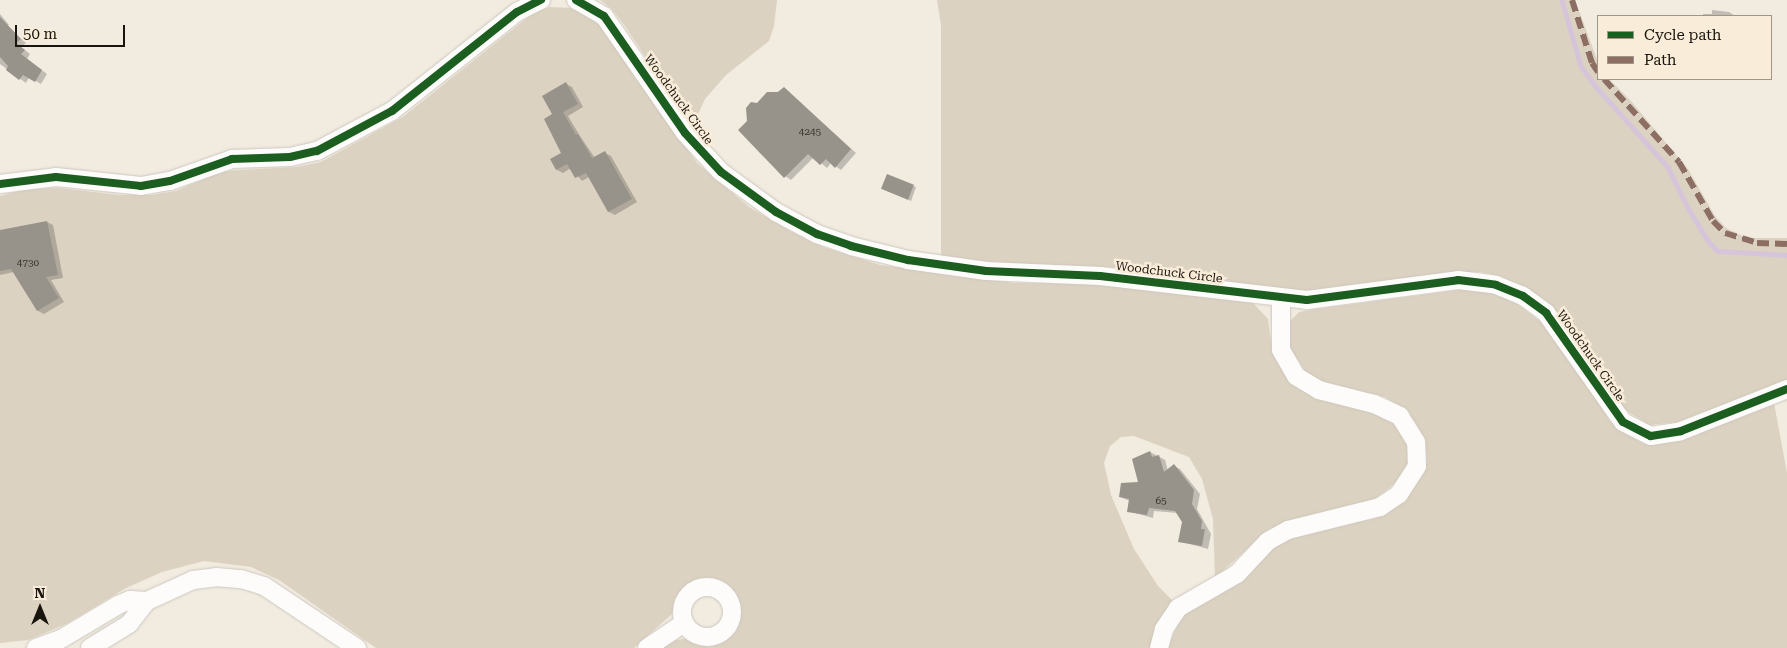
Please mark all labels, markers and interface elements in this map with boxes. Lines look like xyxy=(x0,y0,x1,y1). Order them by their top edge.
scale bar xyxy=(18,15,128,47)
legend xyxy=(1597,15,1772,80)
text: 50 m xyxy=(23,25,57,43)
text: Cycle path xyxy=(1644,26,1721,44)
text: Path xyxy=(1644,51,1677,69)
street label: Woodchuck Circle xyxy=(641,52,715,148)
house number: 4245 xyxy=(799,126,821,138)
house number: 4730 xyxy=(17,257,39,269)
street label: Woodchuck Circle xyxy=(1115,259,1223,287)
street label: Woodchuck Circle xyxy=(1553,308,1627,404)
house number: 65 xyxy=(1155,495,1167,507)
north arrow xyxy=(15,583,65,633)
text: N xyxy=(35,585,45,601)

